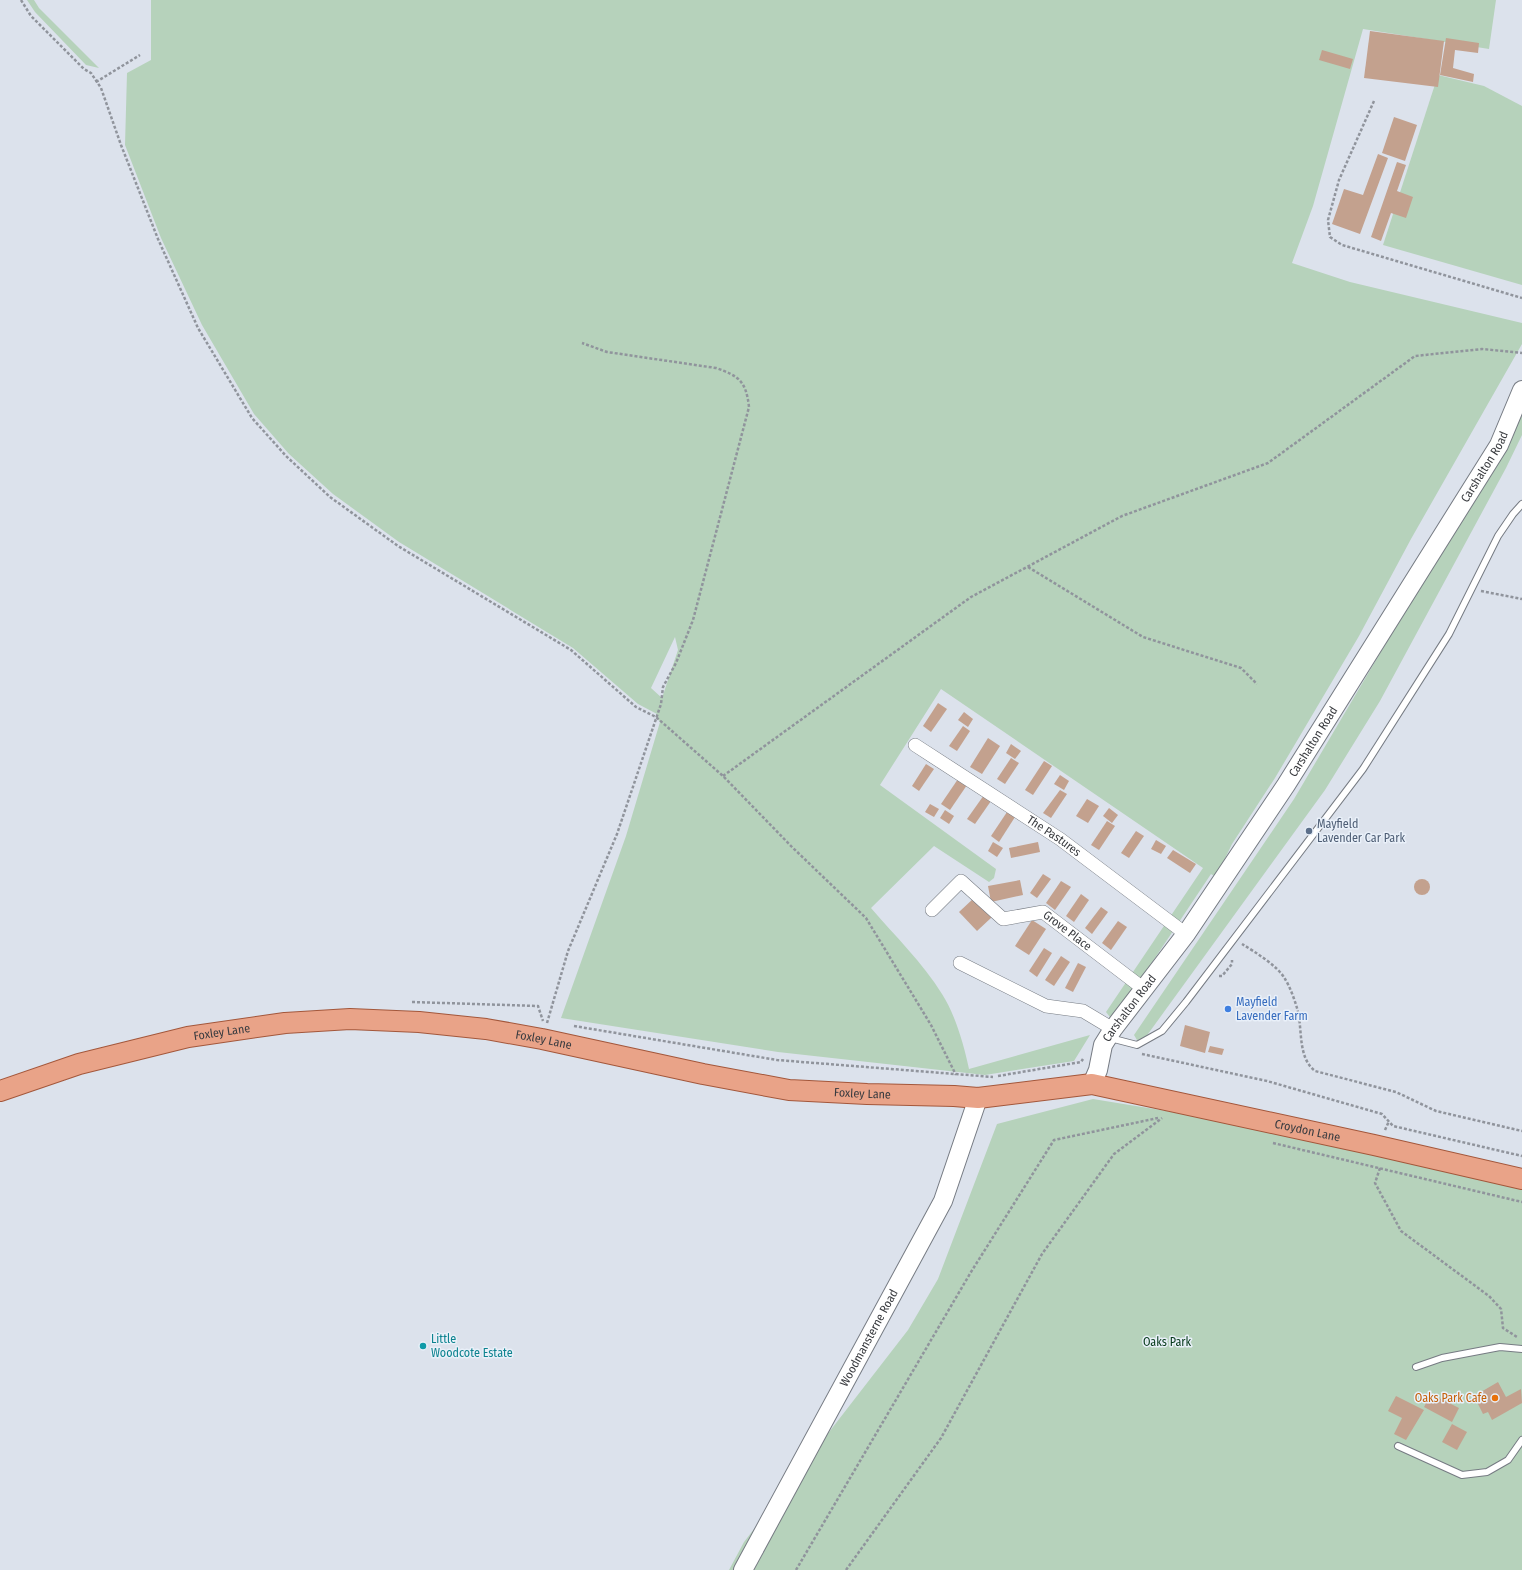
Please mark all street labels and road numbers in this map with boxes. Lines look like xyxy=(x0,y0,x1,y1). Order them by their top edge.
street label: Carshalton Road xyxy=(1458,429,1511,505)
street label: Carshalton Road xyxy=(1286,704,1340,779)
street label: The Pastures xyxy=(1024,812,1084,859)
street label: Grove Place xyxy=(1041,908,1094,954)
street label: Carshalton Road xyxy=(1100,972,1159,1044)
street label: Foxley Lane xyxy=(193,1021,251,1043)
street label: Foxley Lane xyxy=(515,1027,573,1052)
street label: Foxley Lane xyxy=(834,1085,891,1102)
street label: Croydon Lane xyxy=(1273,1117,1342,1145)
street label: Woodmansterne Road xyxy=(837,1287,901,1389)

